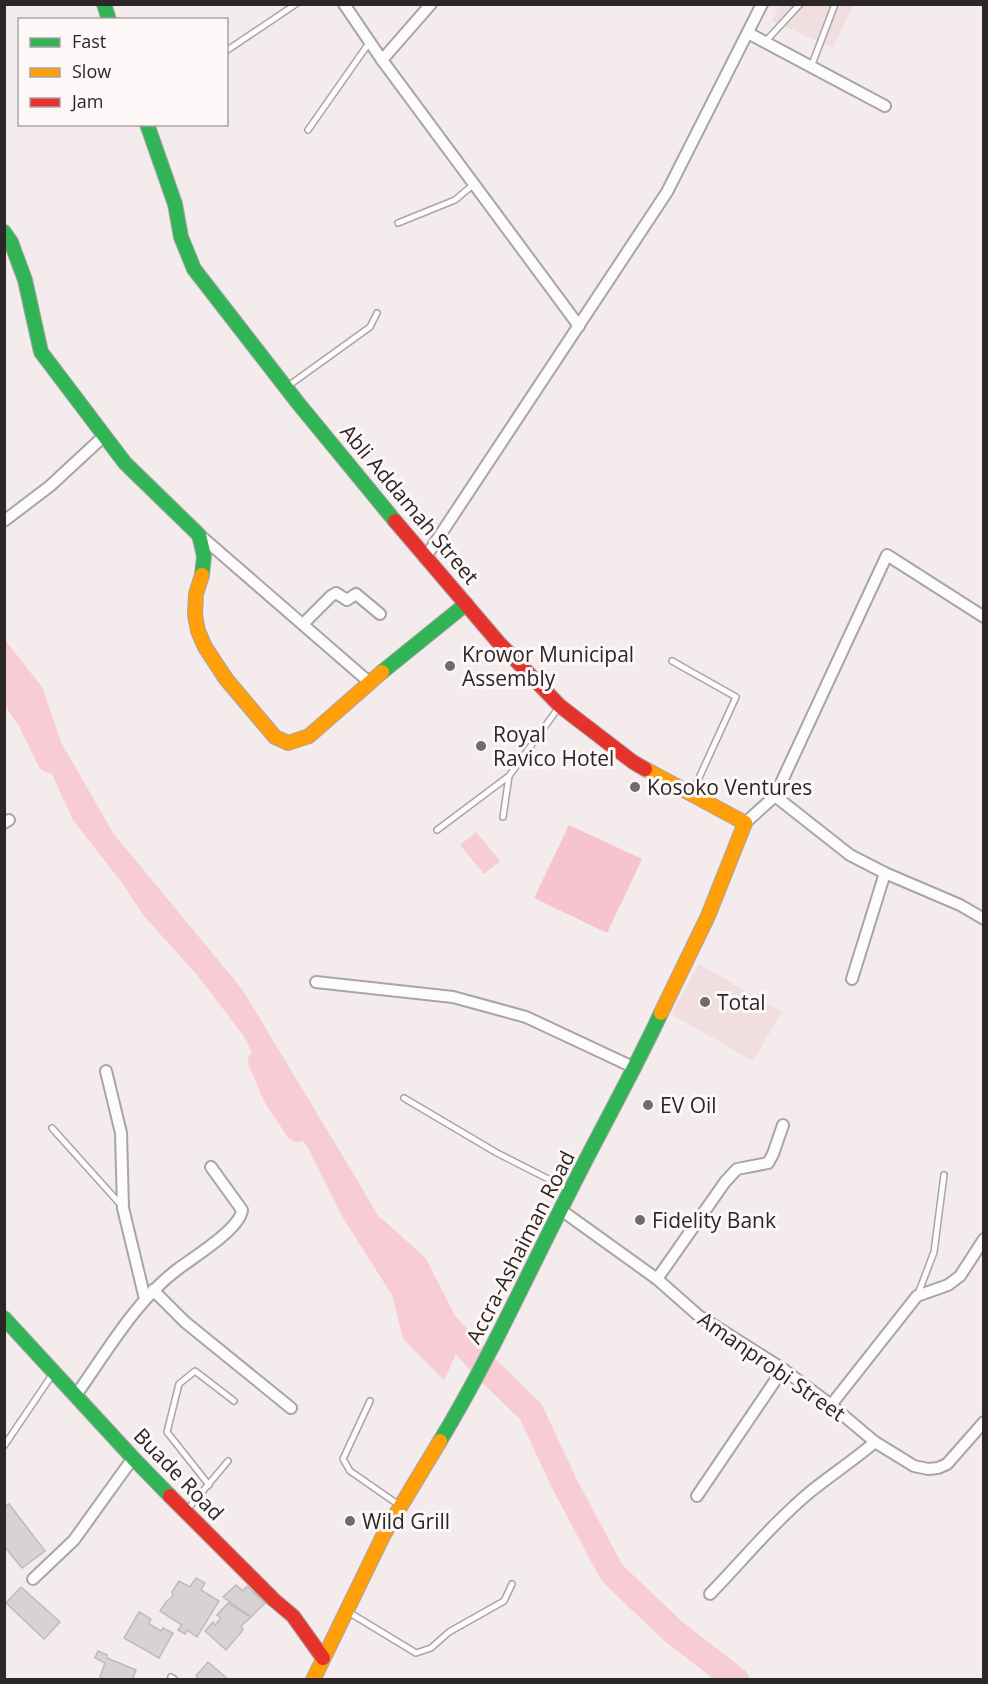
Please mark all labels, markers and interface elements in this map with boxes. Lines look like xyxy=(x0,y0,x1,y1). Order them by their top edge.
legend xyxy=(18,18,228,126)
text: Fast xyxy=(72,29,106,53)
text: Slow xyxy=(72,59,111,83)
text: Jam xyxy=(70,89,104,113)
street label: Abli Addamah Street xyxy=(335,418,485,590)
place label: Krowor Municipal Assembly xyxy=(462,640,634,692)
marker: Krowor Municipal Assembly xyxy=(443,659,457,673)
place label: Royal Ravico Hotel xyxy=(493,720,614,772)
marker: Royal Ravico Hotel xyxy=(474,739,488,753)
place label: Kosoko Ventures xyxy=(647,773,812,801)
marker: Kosoko Ventures xyxy=(628,780,642,794)
place label: Total xyxy=(717,988,766,1016)
marker: Total xyxy=(698,995,712,1009)
place label: EV Oil xyxy=(660,1091,717,1119)
marker: EV Oil xyxy=(641,1098,655,1112)
street label: Accra-Ashaiman Road xyxy=(459,1146,581,1348)
place label: Fidelity Bank xyxy=(652,1206,776,1234)
marker: Fidelity Bank xyxy=(633,1213,647,1227)
street label: Amanprobi Street xyxy=(693,1305,851,1427)
street label: Buade Road xyxy=(128,1422,230,1526)
place label: Wild Grill xyxy=(362,1507,450,1535)
marker: Wild Grill xyxy=(343,1514,357,1528)

